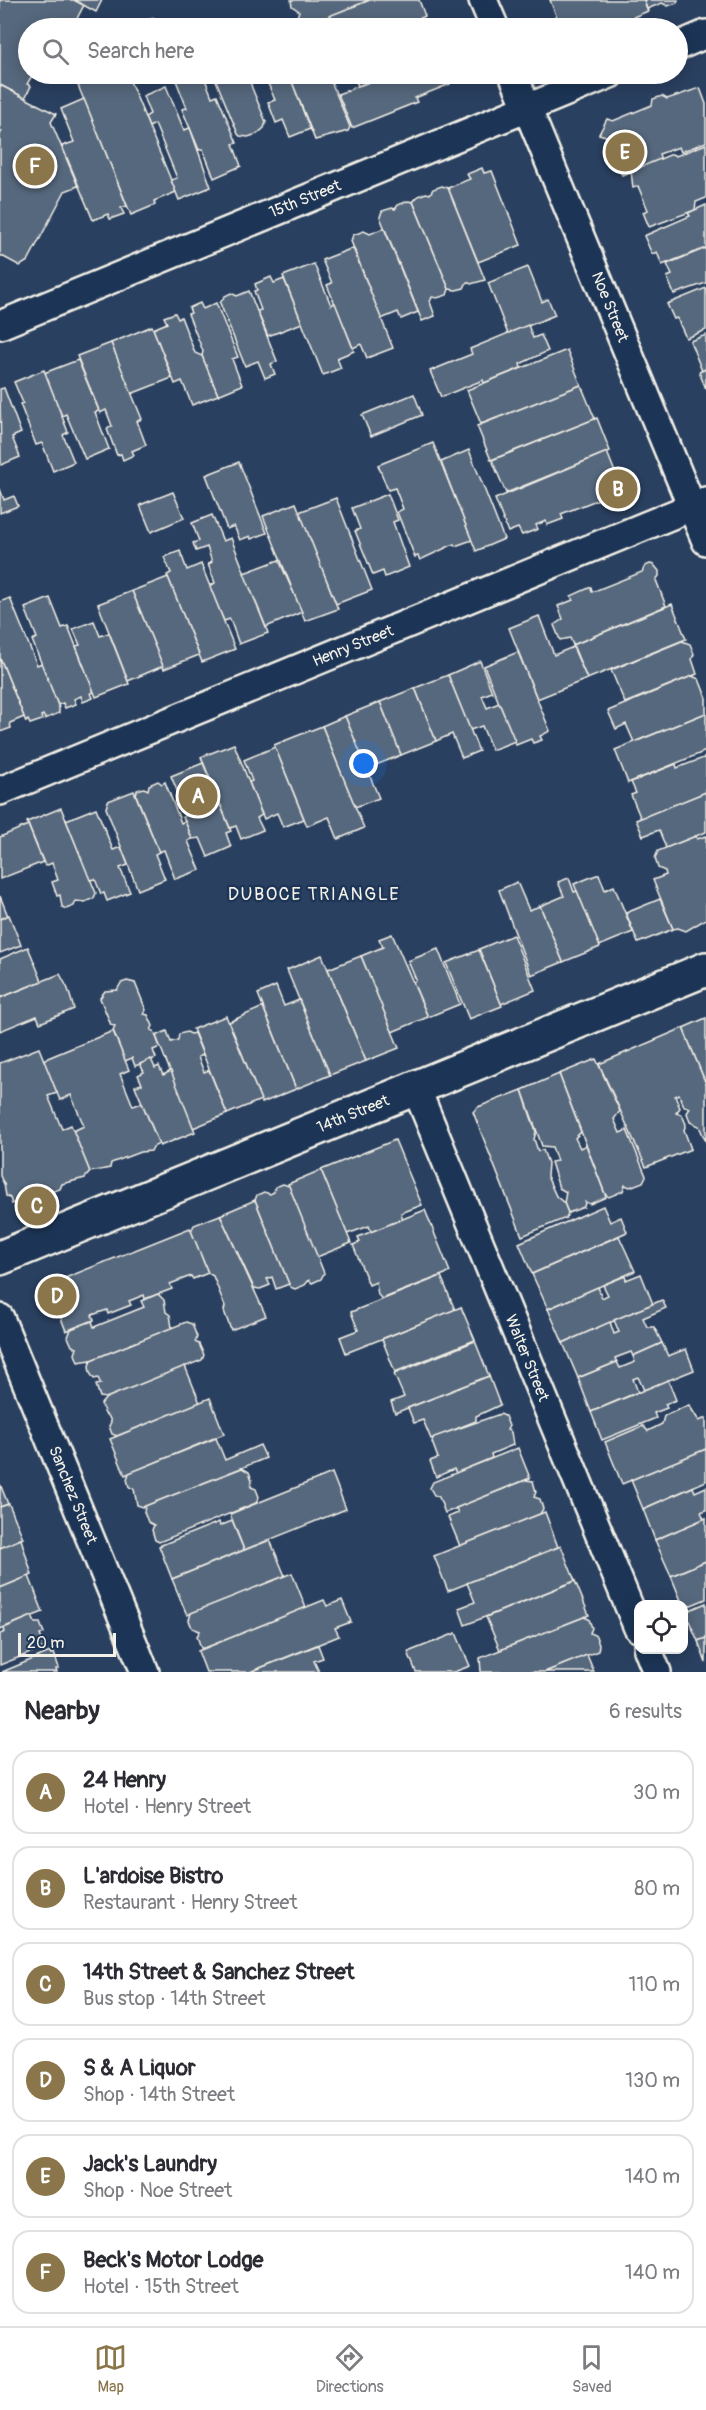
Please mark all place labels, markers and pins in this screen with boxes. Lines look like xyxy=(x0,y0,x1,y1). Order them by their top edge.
pin: E xyxy=(606,130,644,174)
pin: F xyxy=(15,144,54,188)
pin: B xyxy=(598,466,638,512)
pin: A xyxy=(178,774,218,818)
pin: C xyxy=(18,1184,57,1228)
pin: D xyxy=(38,1274,76,1318)

